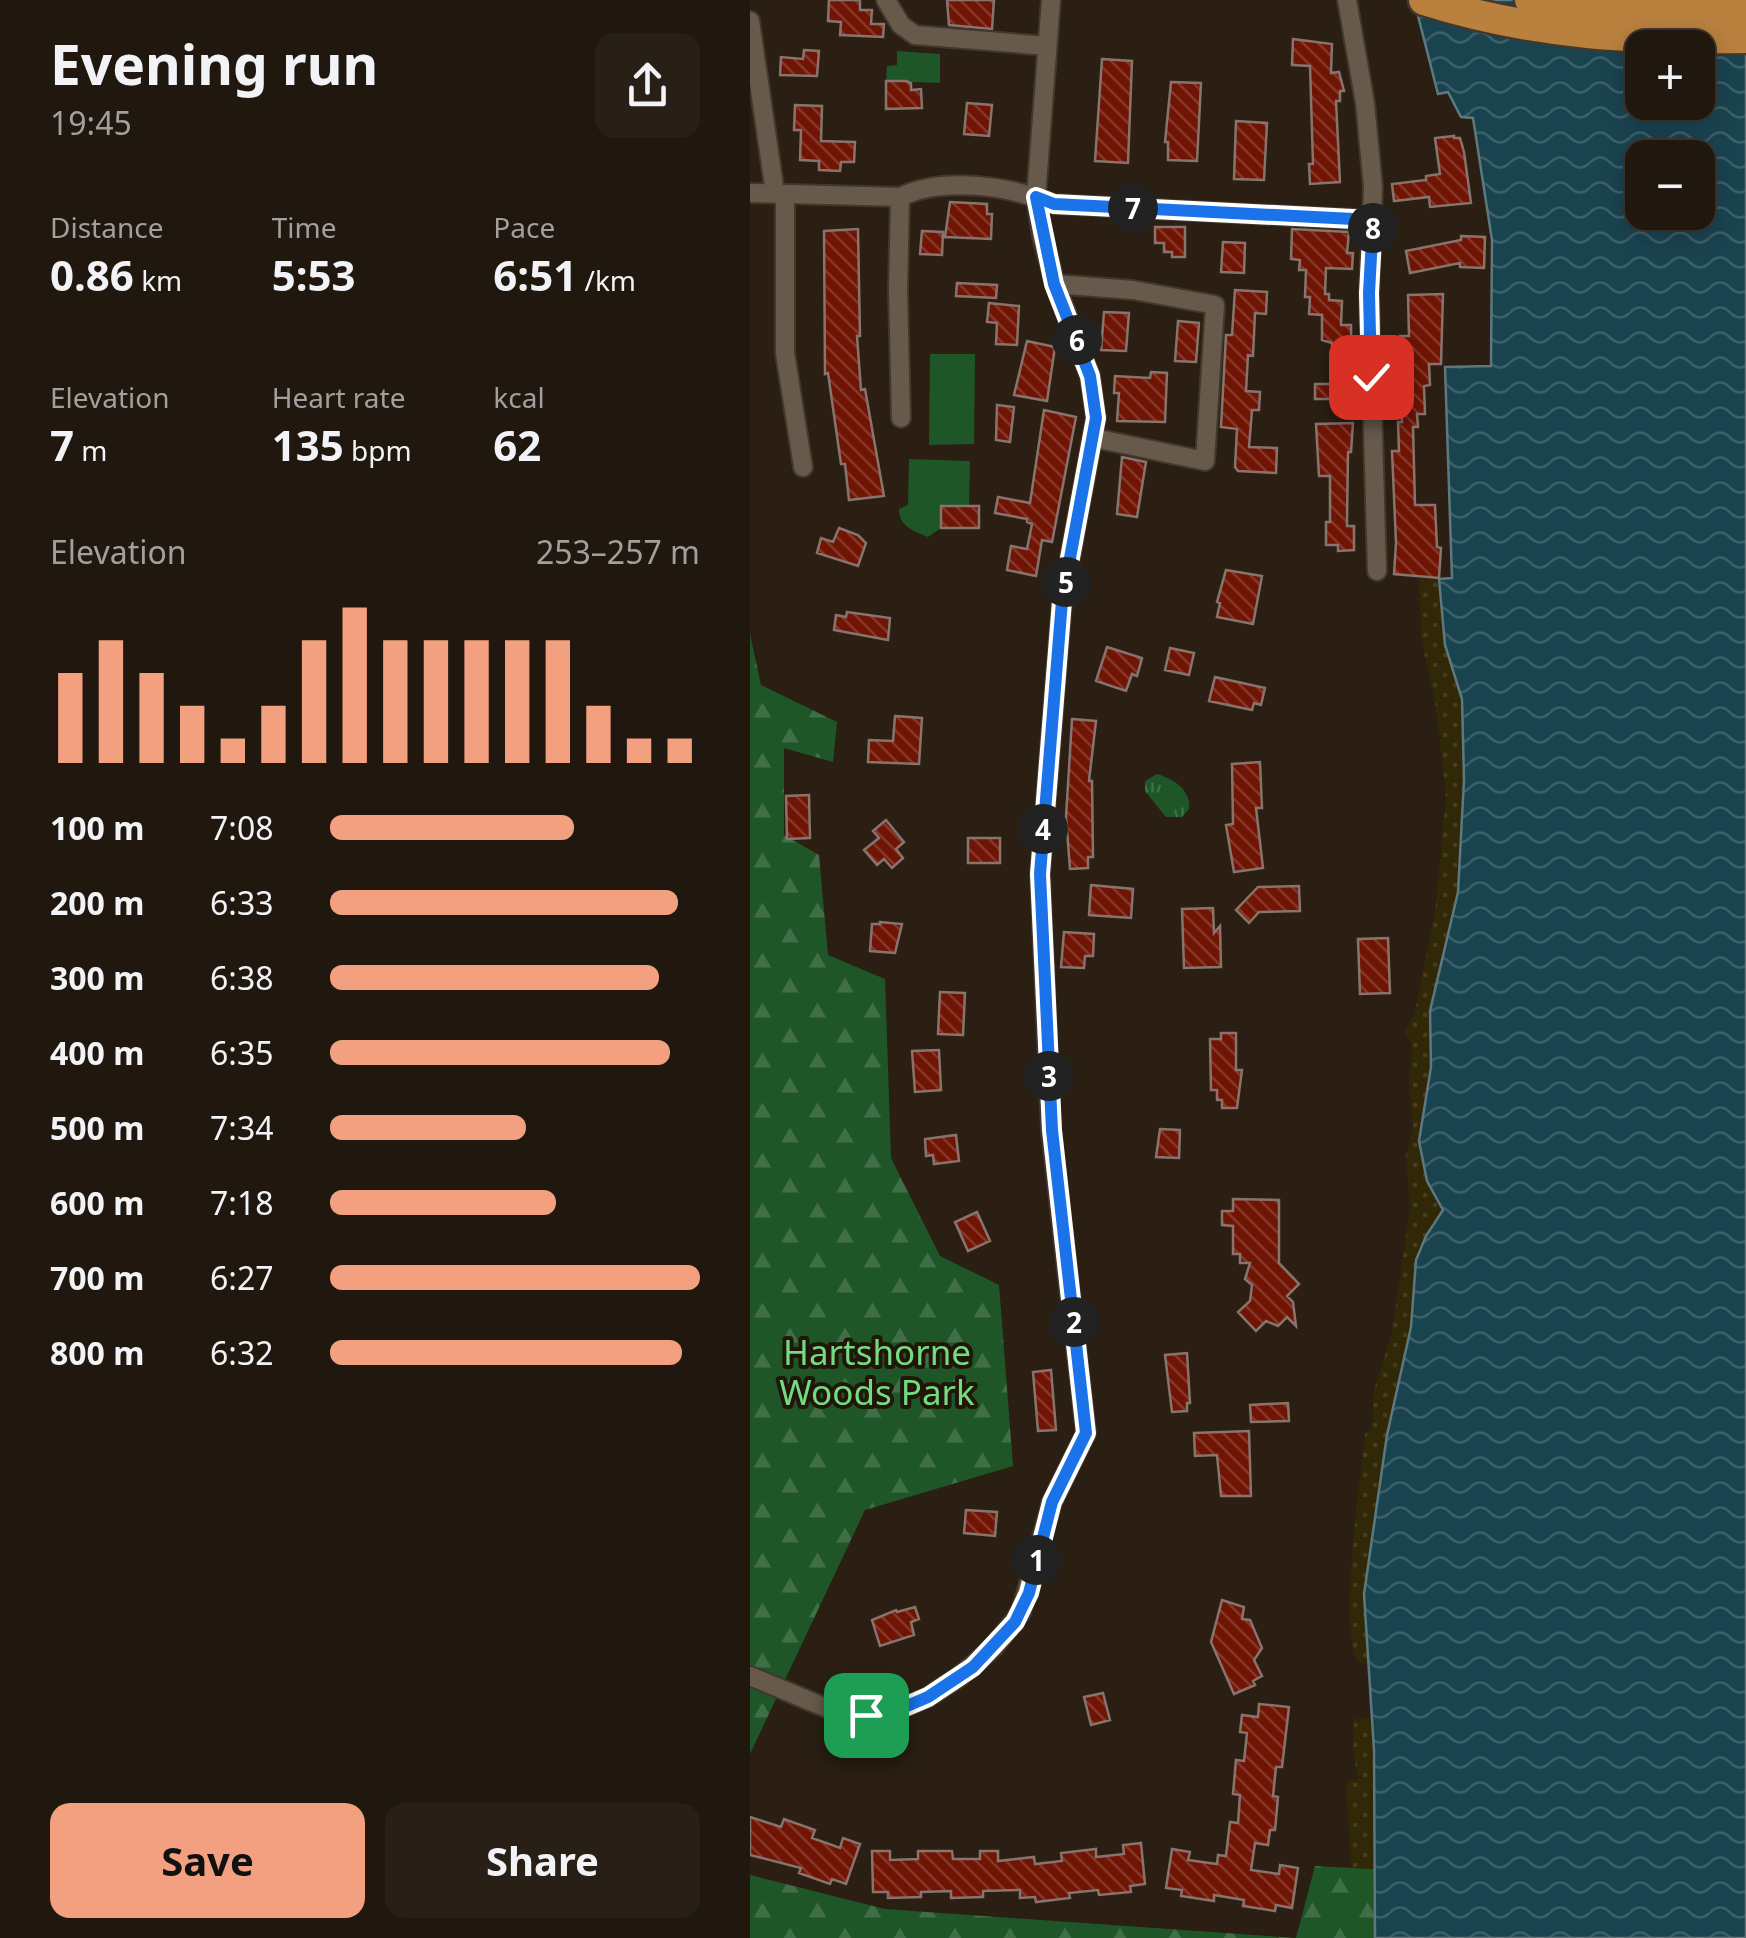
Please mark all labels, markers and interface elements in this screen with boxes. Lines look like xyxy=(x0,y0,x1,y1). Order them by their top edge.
text: Evening run xyxy=(50,26,378,101)
map controls xyxy=(1625,30,1715,230)
button: + xyxy=(1625,30,1715,120)
button: share xyxy=(595,33,700,138)
text: 19:45 xyxy=(50,101,132,144)
button: − xyxy=(1625,140,1715,230)
pin: 7 xyxy=(1108,183,1158,233)
text: 7 xyxy=(1125,189,1141,227)
pin: 8 xyxy=(1348,203,1398,253)
text: Distance xyxy=(50,208,163,246)
text: Time xyxy=(272,208,336,246)
text: Pace xyxy=(493,208,555,246)
text: 8 xyxy=(1365,209,1381,247)
text: 0.86 xyxy=(50,246,134,303)
text: 5:53 xyxy=(272,246,356,303)
text: 6:51 xyxy=(493,246,577,303)
text: km xyxy=(134,261,182,299)
text: /km xyxy=(577,261,636,299)
pin: 6 xyxy=(1052,315,1102,365)
text: 6 xyxy=(1069,321,1085,359)
pin xyxy=(1329,335,1414,420)
icon: check xyxy=(1344,350,1399,405)
text: Elevation xyxy=(50,378,170,416)
text: Heart rate xyxy=(272,378,405,416)
text: kcal xyxy=(493,378,545,416)
text: 7 xyxy=(50,416,74,473)
text: 135 xyxy=(272,416,344,473)
text: 62 xyxy=(493,416,541,473)
text: m xyxy=(74,431,108,469)
text: bpm xyxy=(344,431,412,469)
text: Elevation xyxy=(50,530,187,573)
text: 253–257 m xyxy=(536,530,700,573)
pin: 5 xyxy=(1041,557,1091,607)
text: 5 xyxy=(1058,563,1074,601)
pin: 4 xyxy=(1018,804,1068,854)
text: 100 m xyxy=(50,806,144,849)
text: 7:08 xyxy=(210,806,274,849)
text: 4 xyxy=(1035,810,1051,848)
text: 200 m xyxy=(50,881,144,924)
text: 6:33 xyxy=(210,881,274,924)
text: 300 m xyxy=(50,956,144,999)
text: 6:38 xyxy=(210,956,274,999)
text: 400 m xyxy=(50,1031,144,1074)
text: 6:35 xyxy=(210,1031,274,1074)
pin: 3 xyxy=(1024,1051,1074,1101)
text: 3 xyxy=(1041,1057,1057,1095)
text: 500 m xyxy=(50,1106,144,1149)
text: 7:34 xyxy=(210,1106,274,1149)
text: 600 m xyxy=(50,1181,144,1224)
text: 7:18 xyxy=(210,1181,274,1224)
text: 700 m xyxy=(50,1256,144,1299)
text: 6:27 xyxy=(210,1256,274,1299)
pin: 2 xyxy=(1049,1297,1099,1347)
text: 2 xyxy=(1066,1303,1082,1341)
park label: Hartshorne Woods Park xyxy=(779,1328,975,1415)
text: 800 m xyxy=(50,1331,144,1374)
text: 6:32 xyxy=(210,1331,274,1374)
pin: 1 xyxy=(1012,1535,1062,1585)
text: 1 xyxy=(1029,1541,1045,1579)
pin xyxy=(824,1673,909,1758)
icon: arrive xyxy=(839,1688,894,1743)
button: Save xyxy=(50,1803,365,1918)
button: Share xyxy=(385,1803,700,1918)

